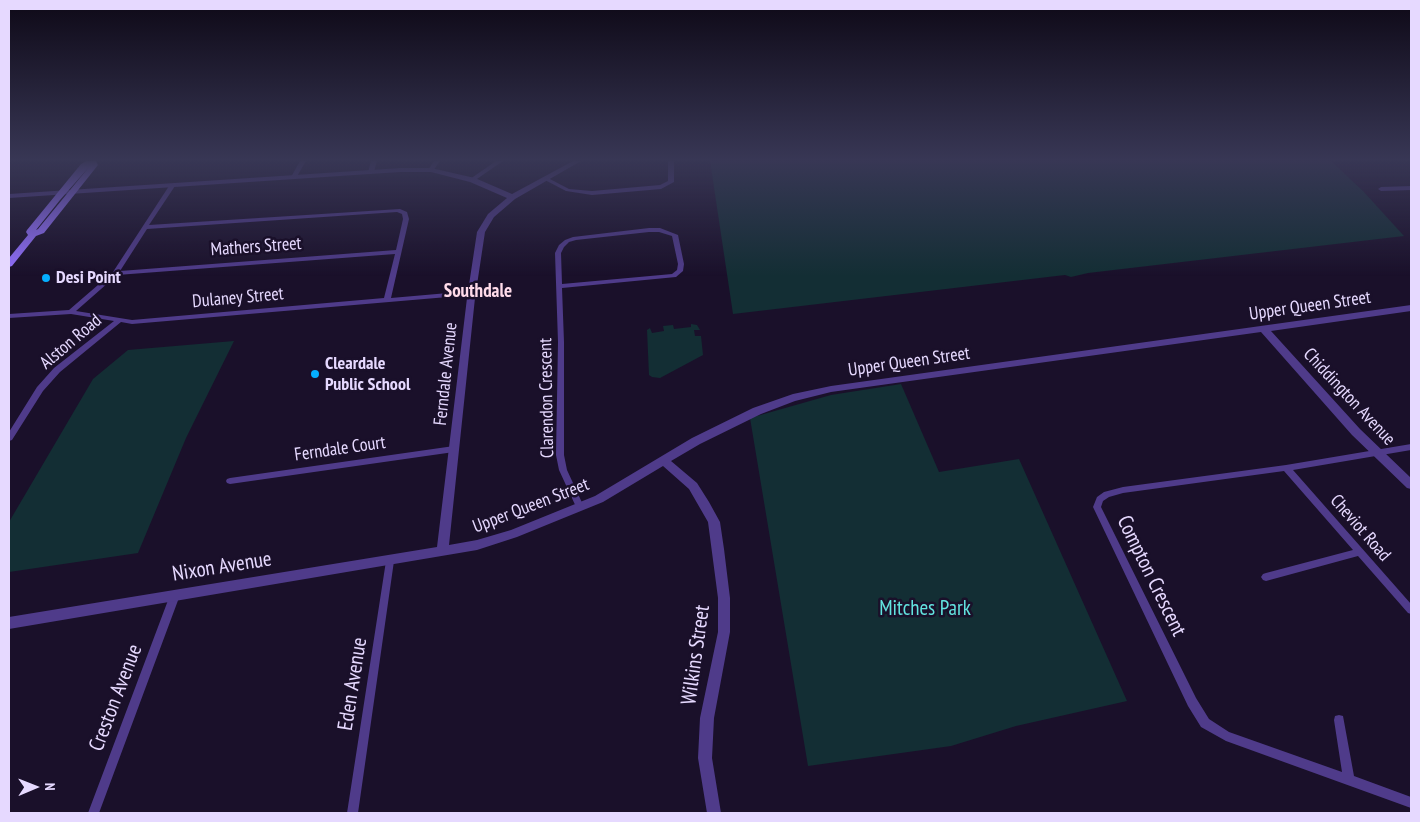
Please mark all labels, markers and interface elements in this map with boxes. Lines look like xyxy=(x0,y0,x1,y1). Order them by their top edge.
street label: Mathers Street xyxy=(210,233,302,261)
place label: Desi Point xyxy=(56,267,121,289)
marker: Desi Point xyxy=(40,272,52,284)
district label: Southdale xyxy=(444,281,512,303)
street label: Dulaney Street xyxy=(191,283,285,313)
street label: Upper Queen Street xyxy=(1248,287,1372,325)
street label: Alston Road xyxy=(36,310,106,374)
street label: Ferndale Avenue xyxy=(430,321,462,427)
street label: Clarendon Crescent xyxy=(535,338,559,458)
street label: Upper Queen Street xyxy=(847,343,971,381)
street label: Chiddington Avenue xyxy=(1298,344,1400,450)
place label: Cleardale Public School xyxy=(325,353,410,396)
marker: Cleardale Public School xyxy=(309,368,321,380)
street label: Ferndale Court xyxy=(293,432,387,466)
street label: Upper Queen Street xyxy=(470,474,592,538)
street label: Cheviot Road xyxy=(1325,490,1395,566)
street label: Compton Crescent xyxy=(1111,512,1191,640)
street label: Nixon Avenue xyxy=(171,547,273,587)
park label: Mitches Park xyxy=(879,596,971,622)
street label: Wilkins Street xyxy=(677,603,715,707)
street label: Eden Avenue xyxy=(333,636,373,732)
street label: Creston Avenue xyxy=(84,641,148,755)
north arrow xyxy=(10,762,60,812)
text: N xyxy=(41,783,59,791)

